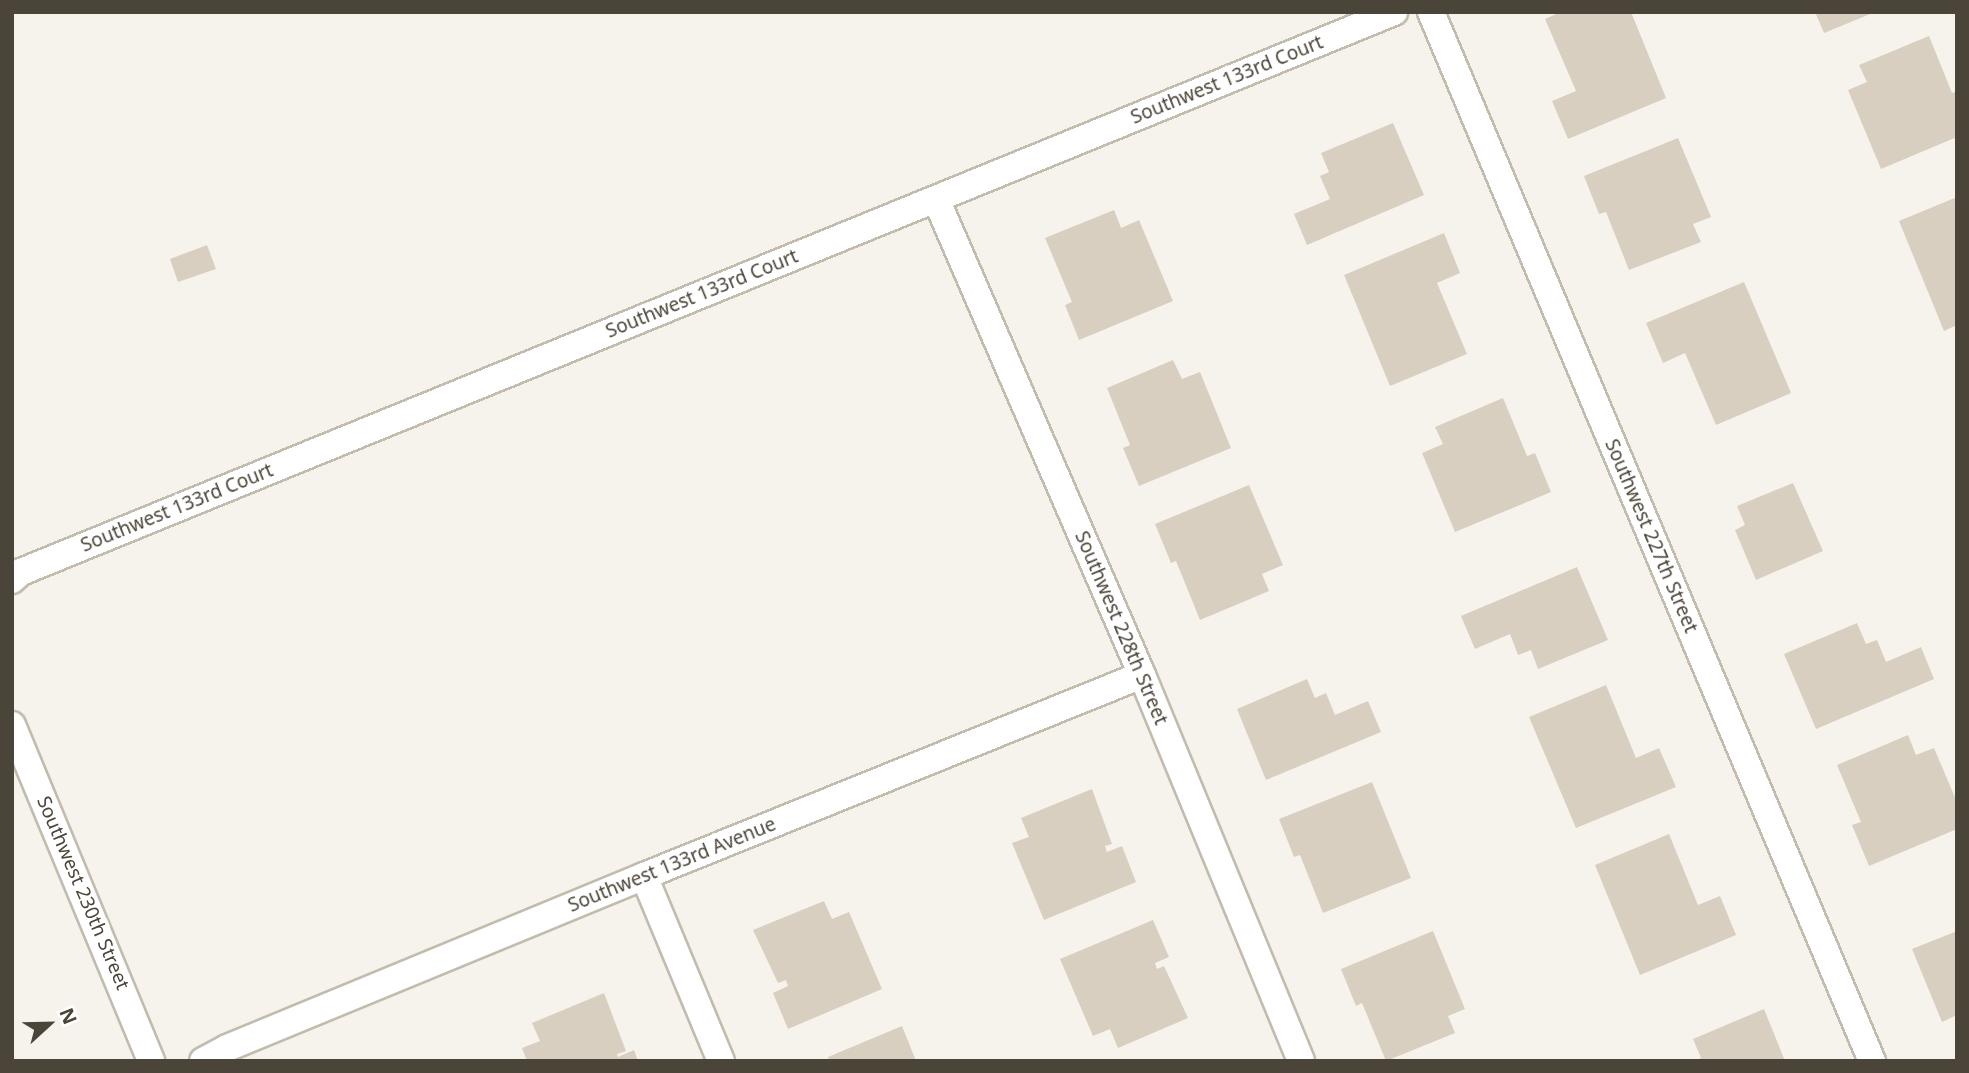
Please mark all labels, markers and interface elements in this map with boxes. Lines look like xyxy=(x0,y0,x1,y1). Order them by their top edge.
street label: Southwest 133rd Court xyxy=(1127,31,1327,129)
street label: Southwest 133rd Court xyxy=(602,245,802,343)
street label: Southwest 227th Street xyxy=(1600,436,1702,636)
street label: Southwest 133rd Court xyxy=(77,459,277,557)
street label: Southwest 228th Street xyxy=(1070,528,1172,728)
street label: Southwest 230th Street xyxy=(32,793,134,993)
street label: Southwest 133rd Avenue xyxy=(565,813,779,917)
north arrow xyxy=(14,989,84,1059)
text: N xyxy=(54,1004,83,1028)

